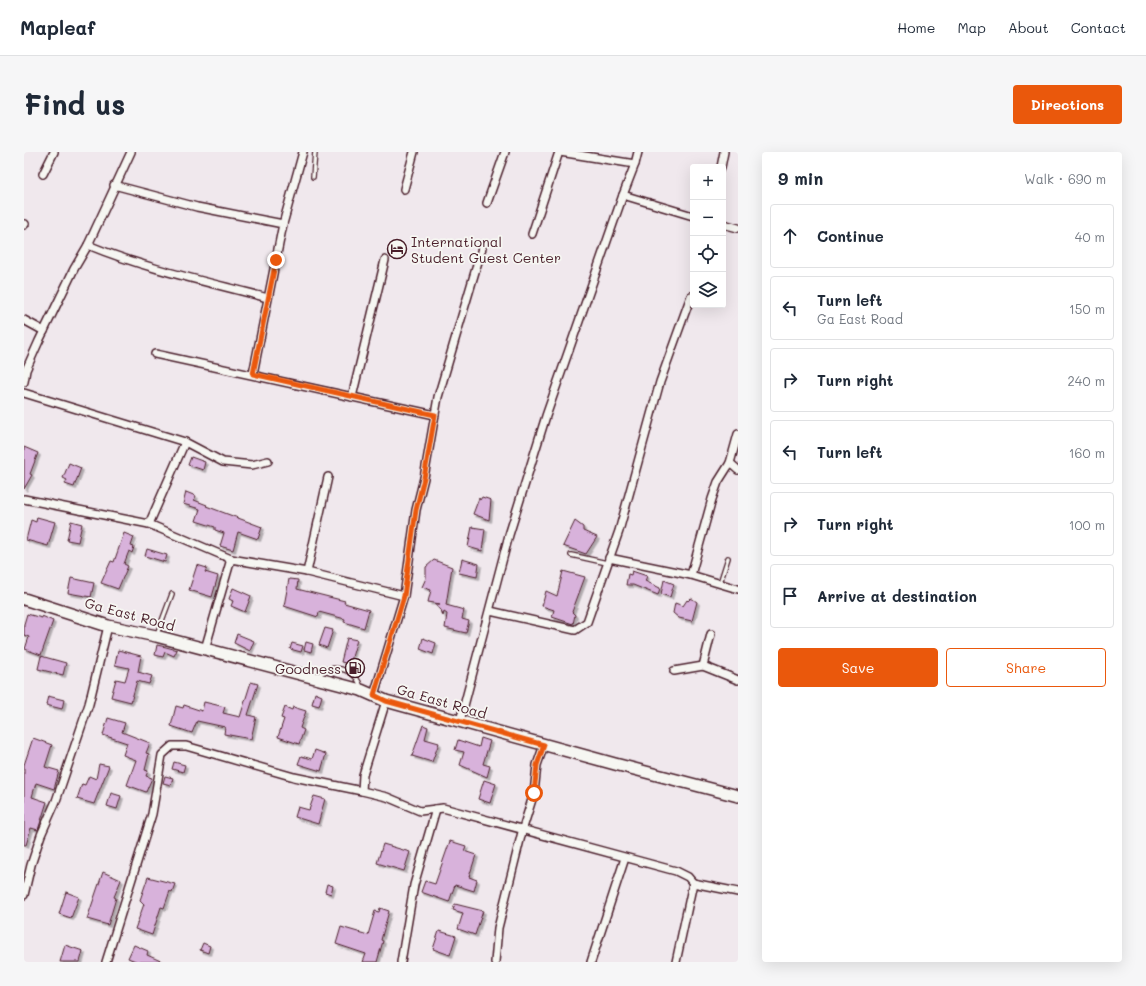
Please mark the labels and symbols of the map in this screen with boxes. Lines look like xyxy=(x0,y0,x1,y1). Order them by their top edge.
place label: International Student Guest Center xyxy=(411,232,561,267)
hotel icon: International Student Guest Center xyxy=(386,238,408,260)
route end xyxy=(267,251,285,269)
street label: Ga East Road xyxy=(83,593,177,635)
fuel station icon: Goodness xyxy=(344,657,366,679)
place label: Goodness xyxy=(275,659,341,678)
street label: Ga East Road xyxy=(395,679,489,723)
route start xyxy=(525,784,543,802)

